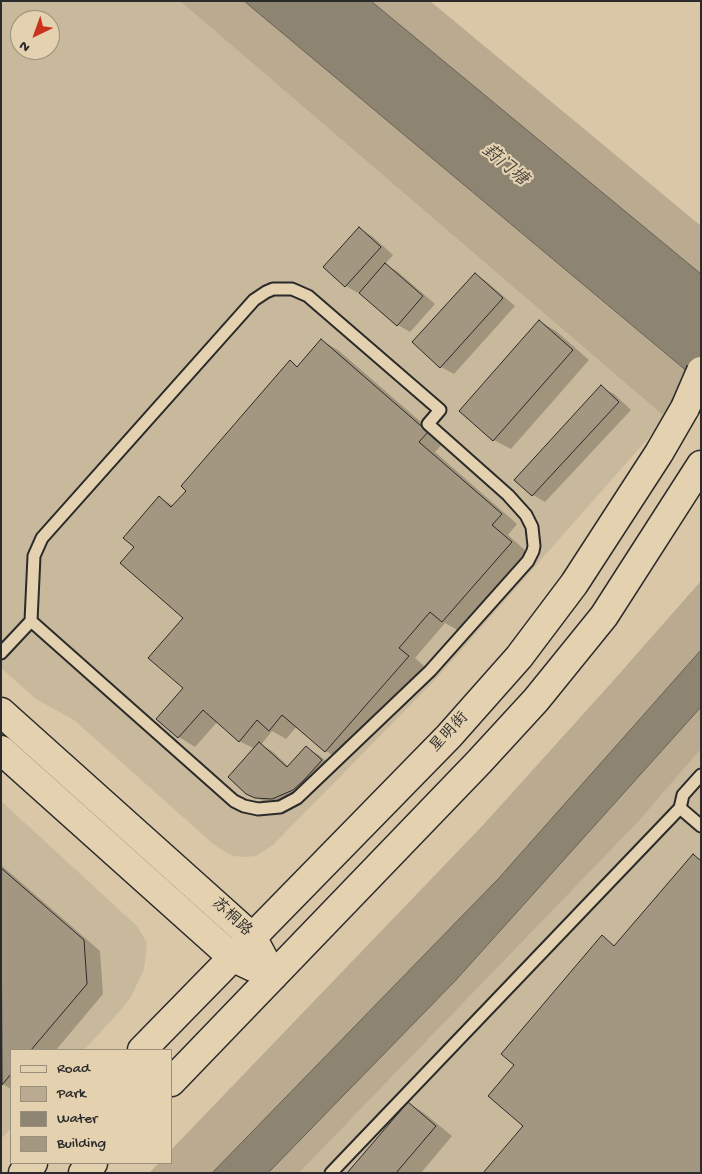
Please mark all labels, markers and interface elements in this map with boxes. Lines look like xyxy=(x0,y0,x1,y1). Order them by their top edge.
north arrow xyxy=(10,10,60,60)
text: N xyxy=(16,36,34,55)
water label: 葑门塘 xyxy=(476,140,532,192)
street label: 星明街 xyxy=(427,709,473,757)
street label: 苏桐路 xyxy=(207,895,255,941)
legend xyxy=(10,1049,172,1164)
text: Road xyxy=(57,1060,90,1078)
text: Park xyxy=(57,1085,86,1103)
text: Water xyxy=(57,1110,97,1128)
text: Building xyxy=(57,1135,106,1153)

